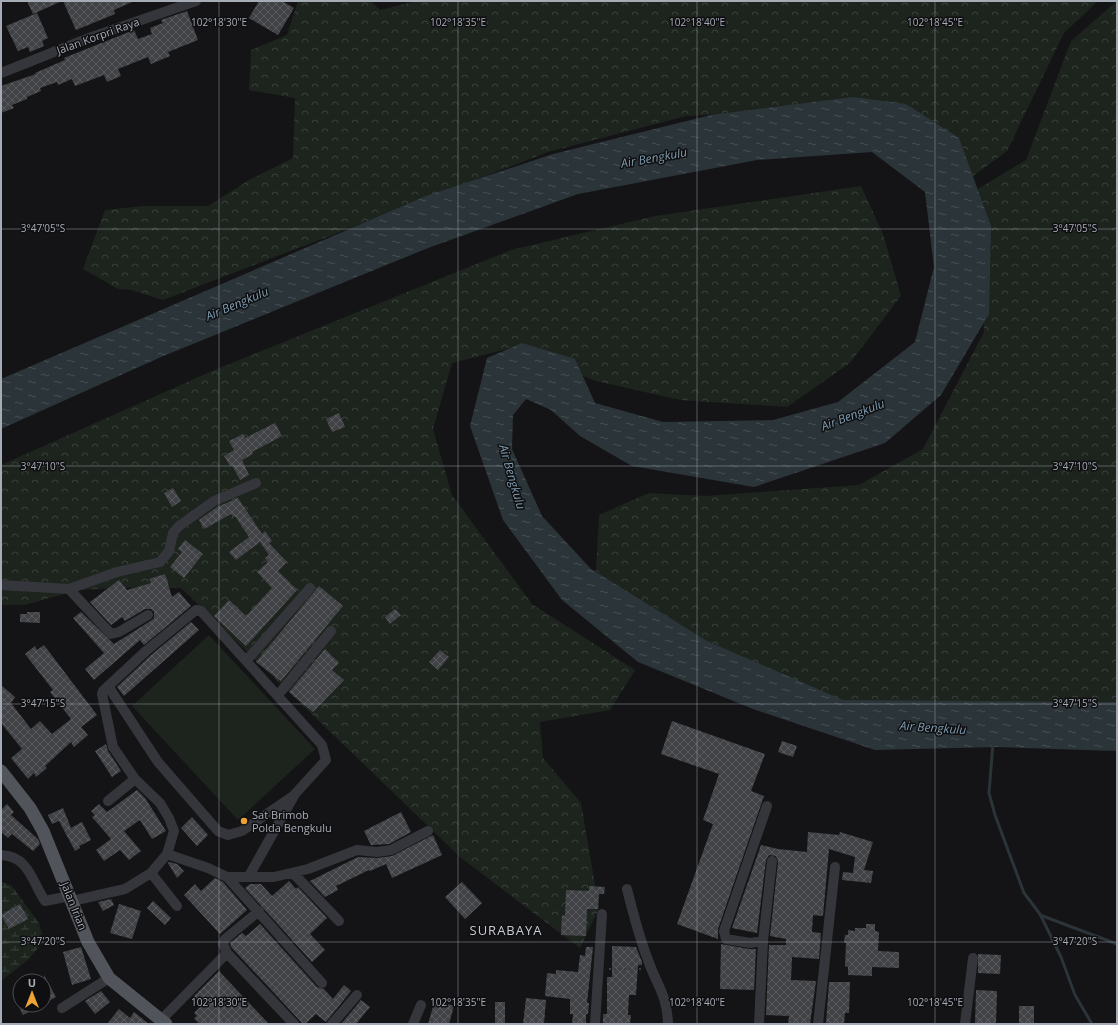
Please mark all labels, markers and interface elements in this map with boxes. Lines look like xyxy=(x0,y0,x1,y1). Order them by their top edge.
street label: Jalan Korpri Raya xyxy=(54,14,141,58)
text: 102°18'30"E xyxy=(191,15,247,29)
text: 102°18'35"E xyxy=(430,15,486,29)
text: 102°18'40"E xyxy=(669,15,725,29)
text: 102°18'45"E xyxy=(907,15,963,29)
water label: Air Bengkulu xyxy=(619,143,688,172)
text: 3°47'05"S xyxy=(21,221,65,235)
text: 3°47'05"S xyxy=(1053,221,1097,235)
water label: Air Bengkulu xyxy=(202,283,271,325)
water label: Air Bengkulu xyxy=(818,395,887,435)
water label: Air Bengkulu xyxy=(495,442,530,511)
text: 3°47'10"S xyxy=(21,459,65,473)
text: 3°47'10"S xyxy=(1053,459,1097,473)
text: 3°47'15"S xyxy=(21,696,65,710)
text: 3°47'15"S xyxy=(1053,696,1097,710)
water label: Air Bengkulu xyxy=(898,717,967,738)
place label: Sat Brimob Polda Bengkulu xyxy=(252,807,332,835)
marker: Sat Brimob Polda Bengkulu xyxy=(239,816,249,826)
street label: Jalan Irian xyxy=(58,879,91,932)
district label: SURABAYA xyxy=(470,921,542,939)
text: 3°47'20"S xyxy=(21,934,65,948)
text: 3°47'20"S xyxy=(1053,934,1097,948)
north arrow xyxy=(12,973,52,1013)
text: U xyxy=(28,975,36,990)
text: 102°18'30"E xyxy=(191,995,247,1009)
text: 102°18'35"E xyxy=(430,995,486,1009)
text: 102°18'40"E xyxy=(669,995,725,1009)
text: 102°18'45"E xyxy=(907,995,963,1009)

